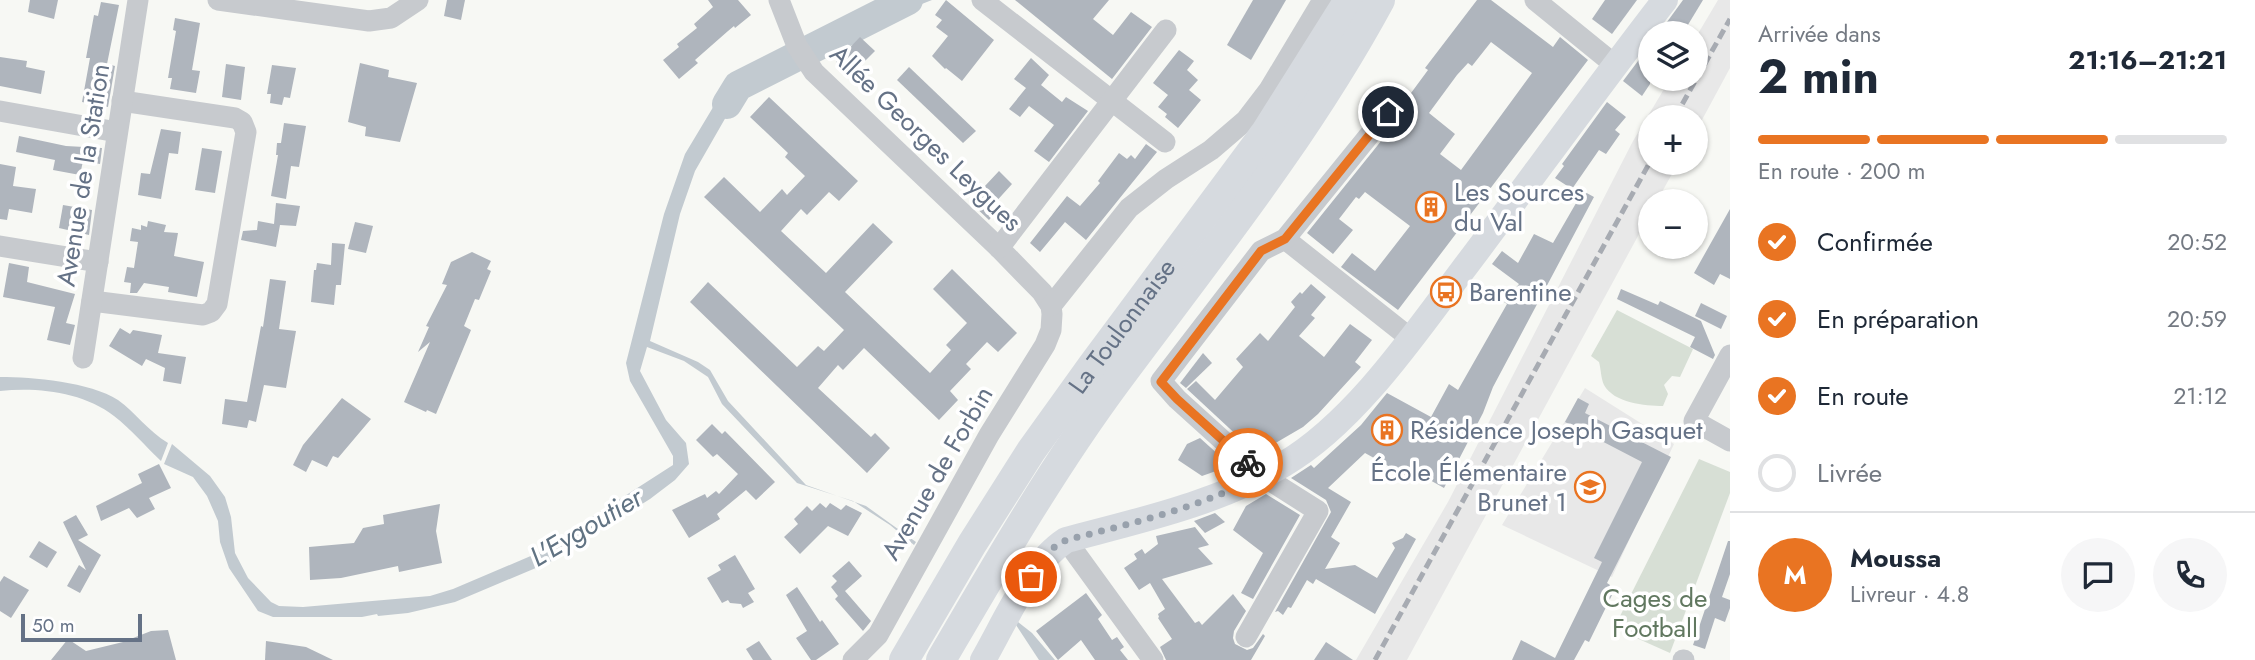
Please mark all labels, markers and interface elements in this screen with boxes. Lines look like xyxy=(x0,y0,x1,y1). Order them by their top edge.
text: Arrivée dans xyxy=(1758,17,1881,51)
map controls xyxy=(1638,21,1708,259)
button: layers xyxy=(1638,21,1708,91)
street label: Allée Georges Leygues xyxy=(821,36,1031,240)
text: 21:16–21:21 xyxy=(2068,41,2227,79)
text: 2 min xyxy=(1758,44,1879,110)
street label: Avenue de la Station xyxy=(47,61,119,289)
pin xyxy=(1358,82,1418,142)
icon: home xyxy=(1369,93,1407,131)
button: + xyxy=(1638,105,1708,175)
text: En route · 200 m xyxy=(1758,154,1925,188)
place label: Les Sources du Val xyxy=(1454,173,1584,241)
button: − xyxy=(1638,189,1708,259)
building icon: Les Sources du Val xyxy=(1414,190,1448,224)
icon: check xyxy=(1758,223,1796,261)
text: Confirmée xyxy=(1817,223,1933,261)
text: 20:52 xyxy=(2167,225,2227,259)
street label: La Toulonnaise xyxy=(1059,251,1185,402)
place label: Barentine xyxy=(1469,273,1572,311)
bus stop icon: Barentine xyxy=(1429,275,1463,309)
icon: check xyxy=(1758,300,1796,338)
text: En préparation xyxy=(1817,300,1979,338)
text: 20:59 xyxy=(2167,302,2227,336)
icon: check xyxy=(1758,377,1796,415)
text: En route xyxy=(1817,377,1909,415)
street label: Avenue de Forbin xyxy=(872,379,1002,567)
text: 21:12 xyxy=(2173,379,2227,413)
place label: Résidence Joseph Gasquet xyxy=(1410,411,1703,449)
building icon: Résidence Joseph Gasquet xyxy=(1370,413,1404,447)
courier xyxy=(1213,428,1283,498)
icon: bike xyxy=(1229,444,1267,482)
place label: École Élémentaire Brunet 1 xyxy=(1370,453,1567,521)
text: Livrée xyxy=(1817,454,1882,492)
school or university icon: École Élémentaire Brunet 1 xyxy=(1573,470,1607,504)
water label: L'Eygoutier xyxy=(522,476,652,577)
button: chat xyxy=(2061,538,2135,612)
button: phone xyxy=(2153,538,2227,612)
text: Moussa xyxy=(1850,539,1941,577)
pin xyxy=(1001,547,1061,607)
text: M xyxy=(1783,556,1807,594)
icon: bag xyxy=(1012,558,1050,596)
text: Livreur · 4.8 xyxy=(1850,577,1969,611)
park label: Cages de Football xyxy=(1602,579,1708,647)
scale bar xyxy=(21,611,142,643)
text: 50 m xyxy=(32,612,75,639)

